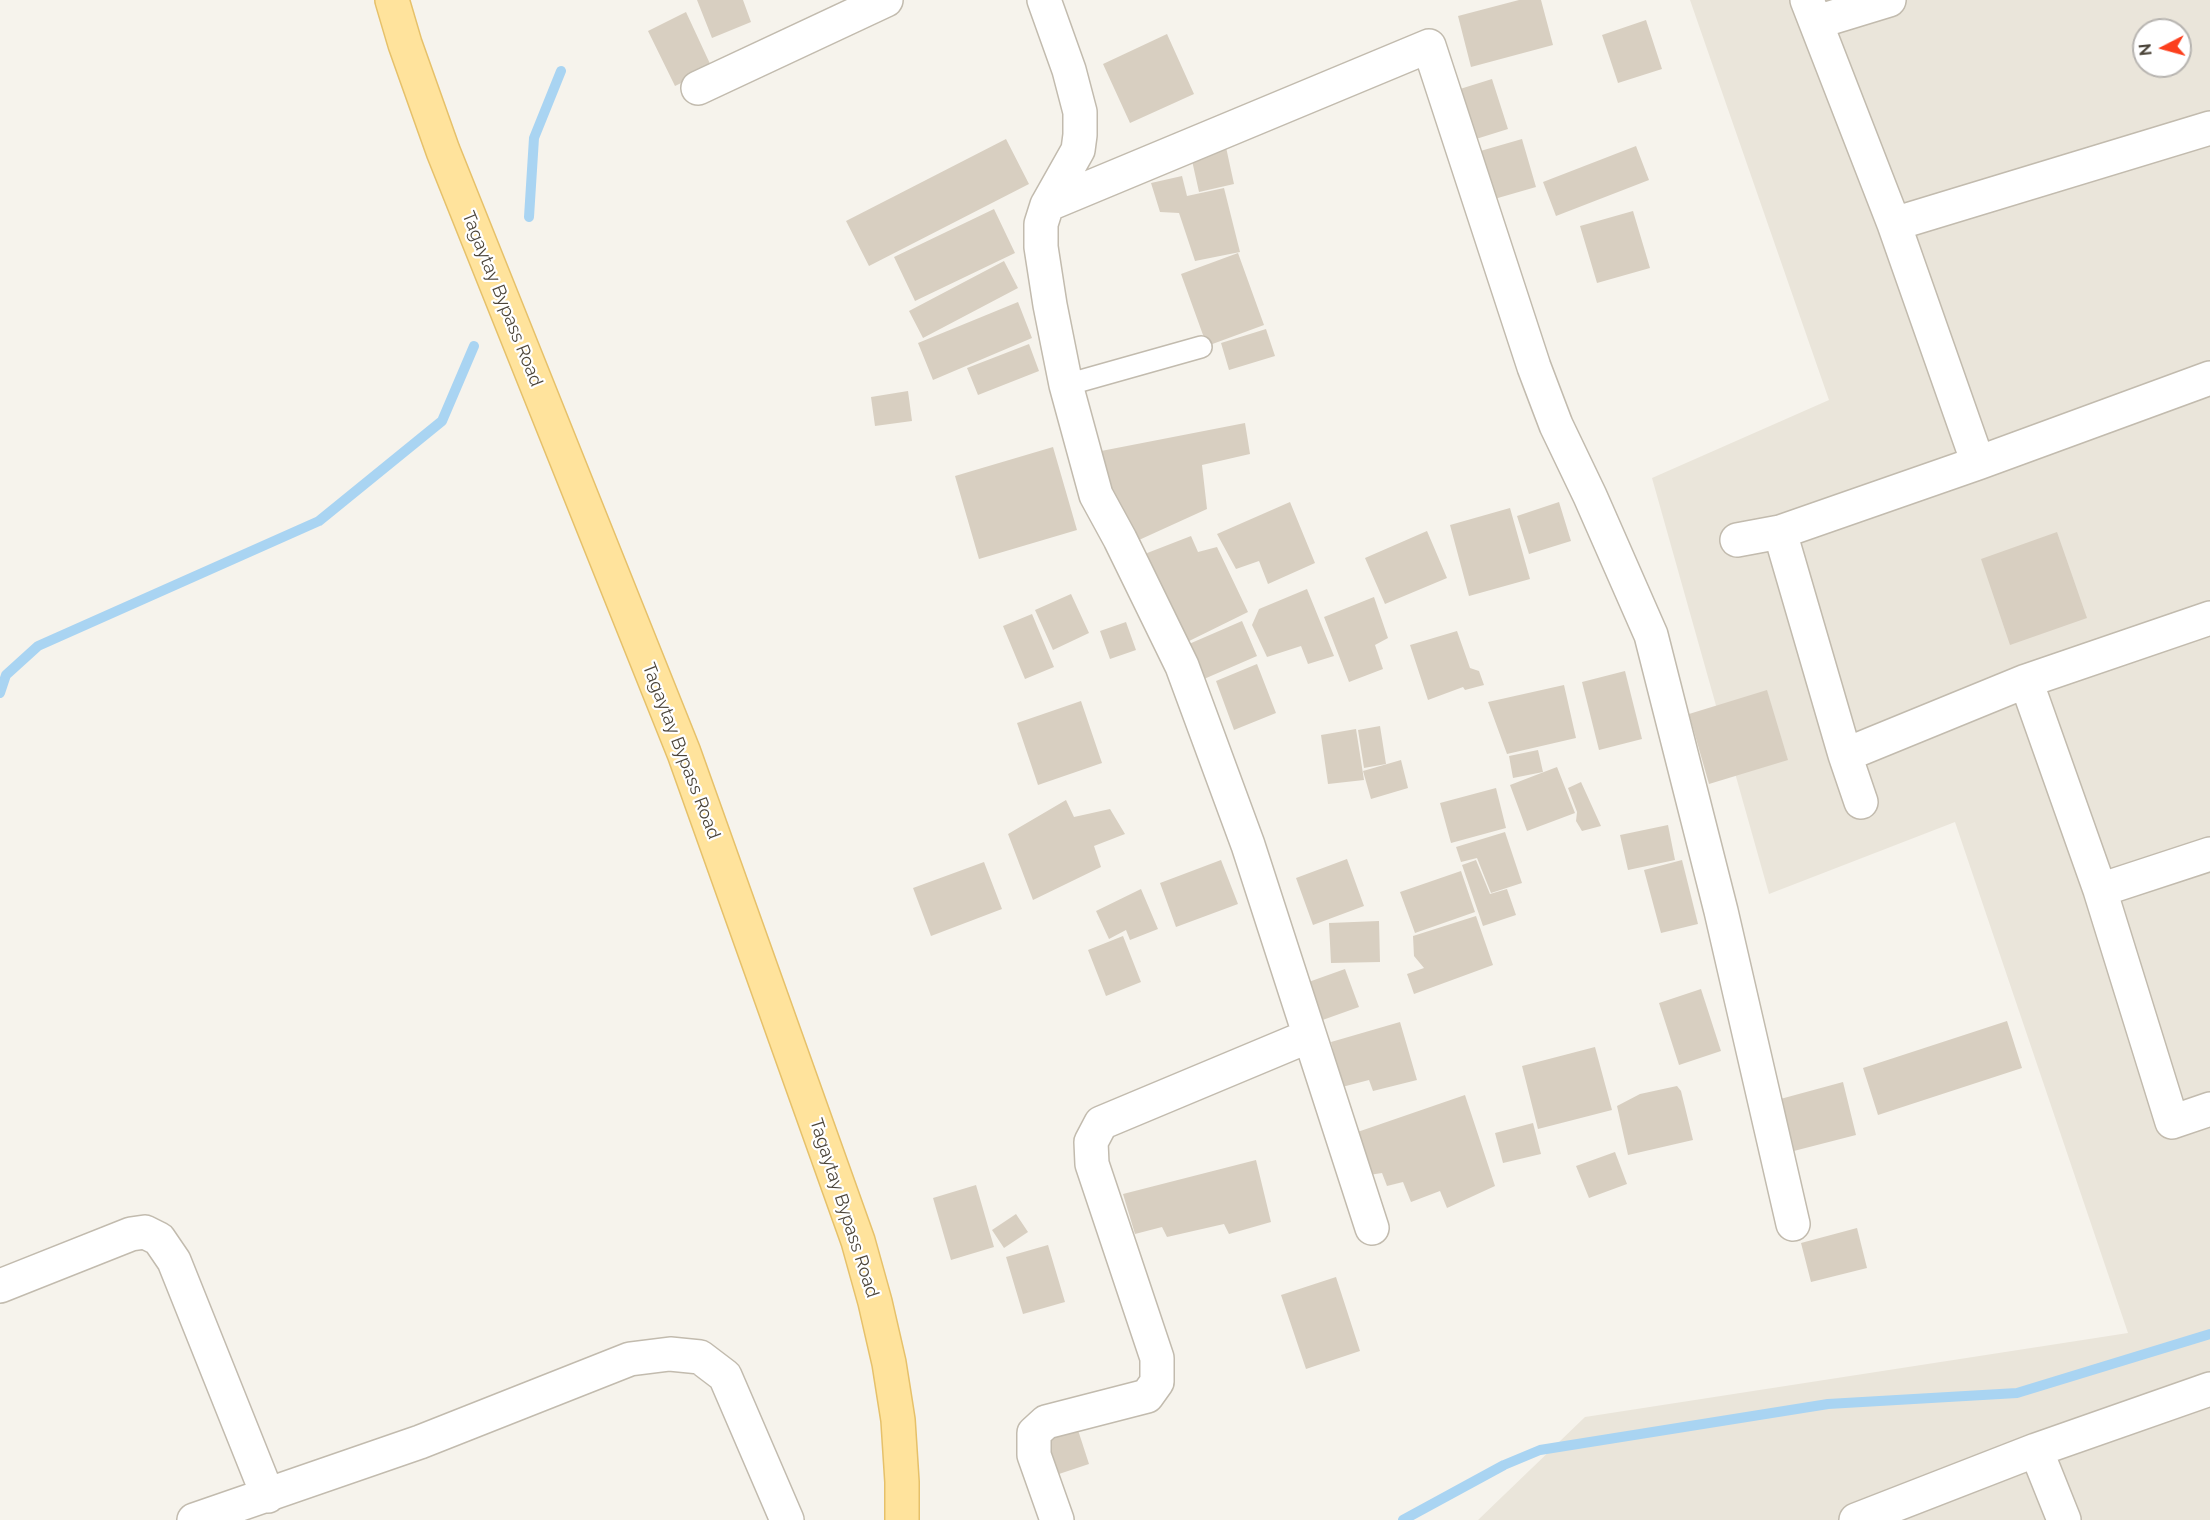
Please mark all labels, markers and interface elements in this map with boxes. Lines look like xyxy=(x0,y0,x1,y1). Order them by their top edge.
north arrow xyxy=(2132,18,2192,78)
text: N xyxy=(2136,43,2156,57)
street label: Tagaytay Bypass Road xyxy=(457,208,547,390)
street label: Tagaytay Bypass Road xyxy=(637,660,725,842)
street label: Tagaytay Bypass Road xyxy=(805,1116,883,1300)

